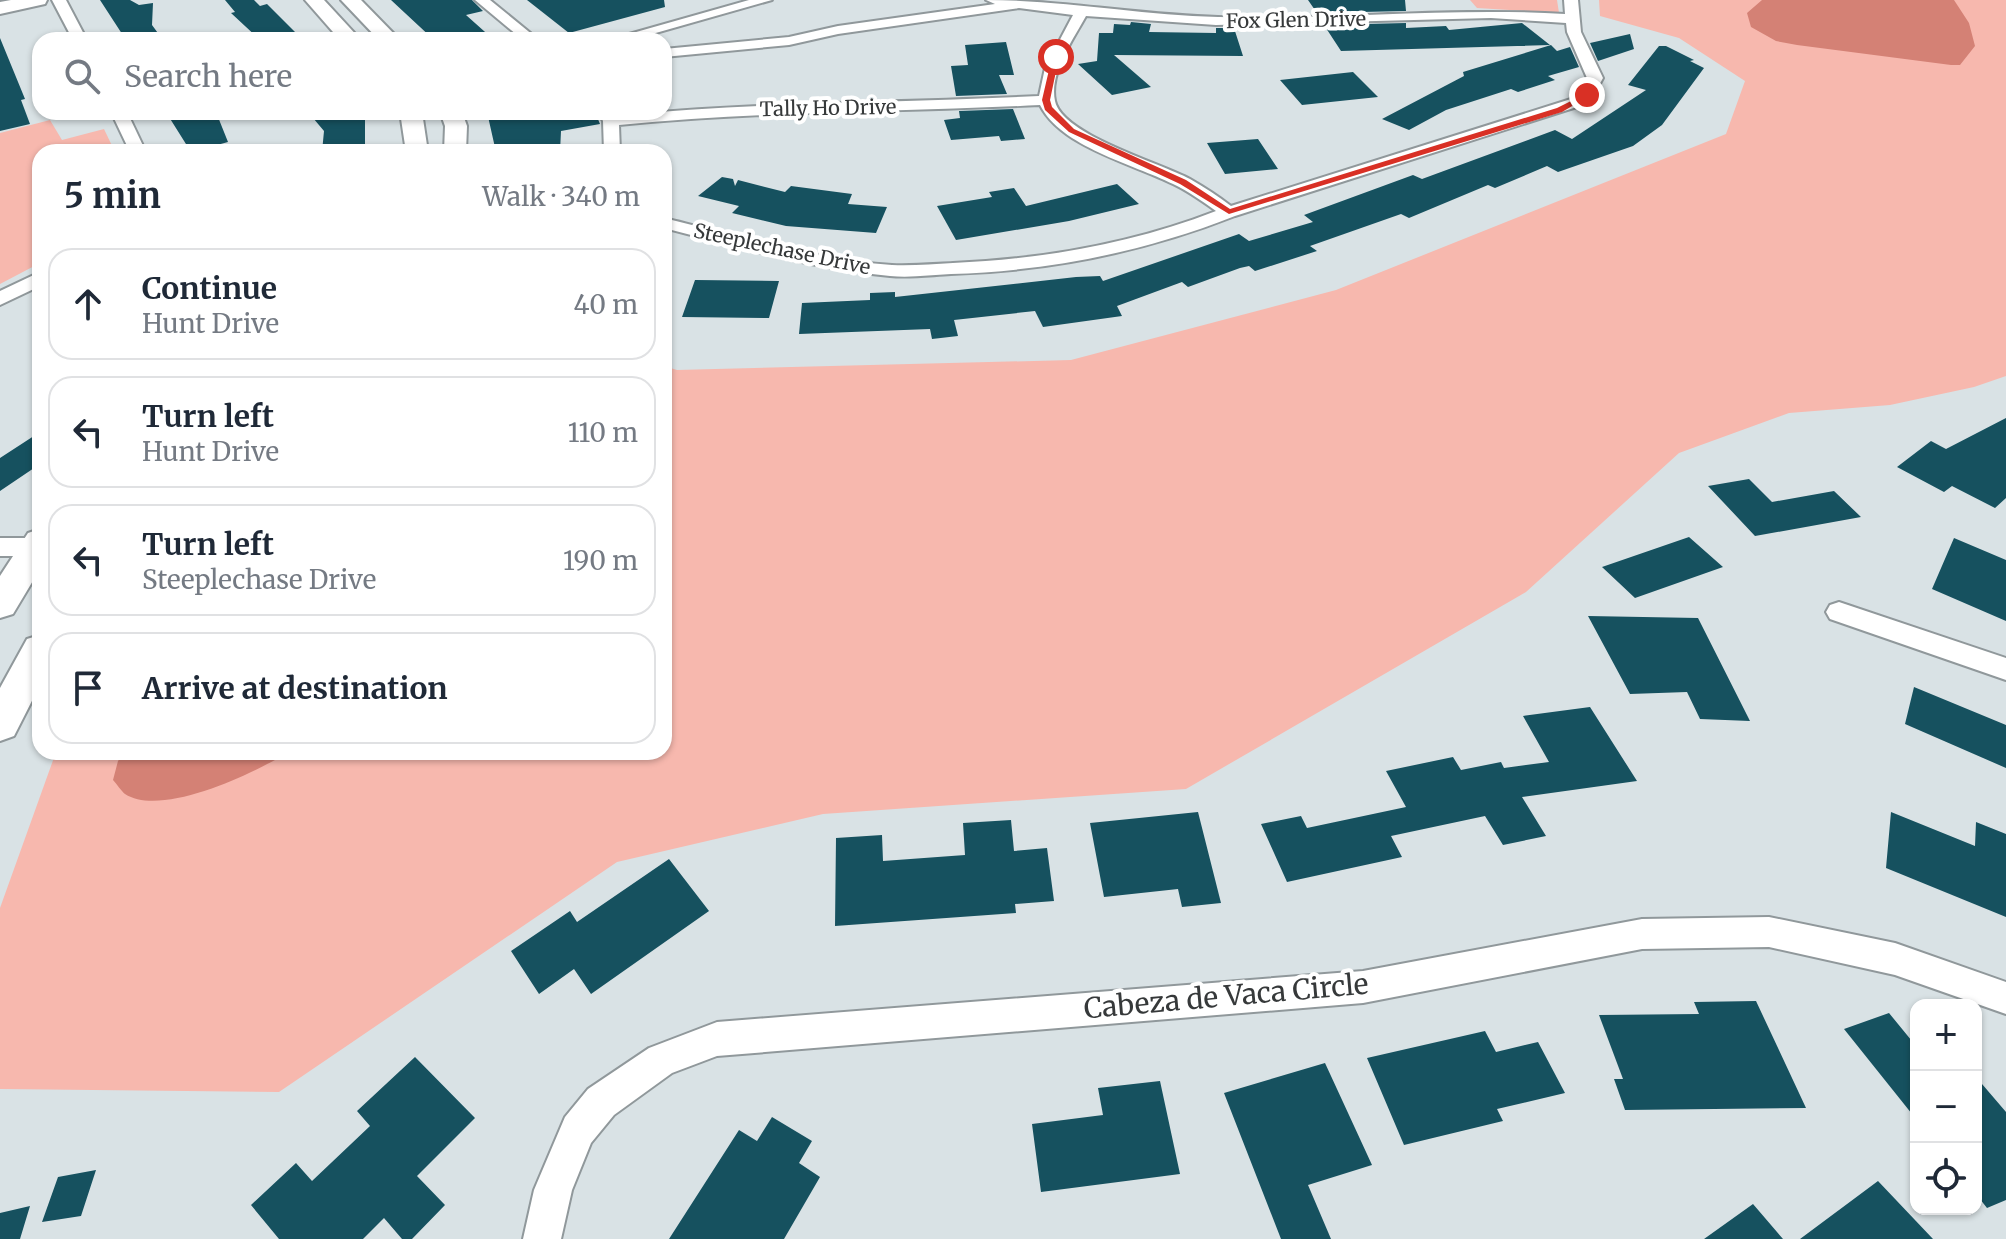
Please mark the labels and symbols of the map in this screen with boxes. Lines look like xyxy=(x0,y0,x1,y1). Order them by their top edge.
street label: Fox Glen Drive xyxy=(1226,6,1366,33)
route start xyxy=(1038,39,1074,75)
route end xyxy=(1569,77,1605,113)
street label: Tally Ho Drive xyxy=(759,94,897,121)
street label: Steeplechase Drive xyxy=(691,218,873,279)
street label: Cabeza de Vaca Circle xyxy=(1082,966,1370,1026)

